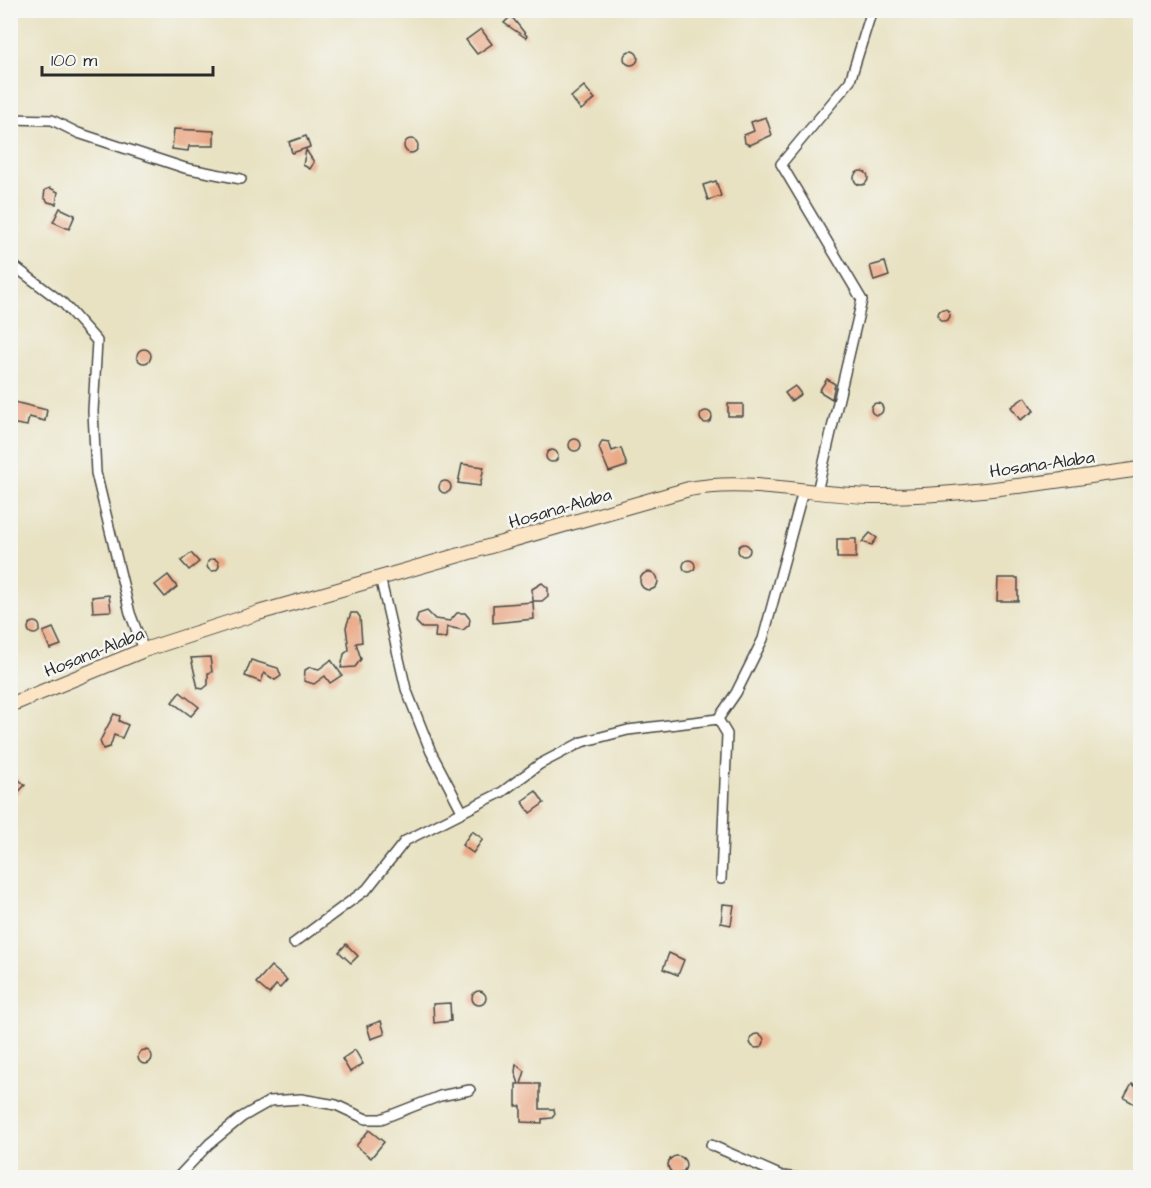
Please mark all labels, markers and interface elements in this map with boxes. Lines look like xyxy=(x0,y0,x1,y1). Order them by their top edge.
scale bar xyxy=(42,39,213,77)
text: 100 m xyxy=(51,48,97,73)
street label: Hosana-Alaba xyxy=(988,445,1096,484)
street label: Hosana-Alaba xyxy=(506,482,614,535)
street label: Hosana-Alaba xyxy=(40,621,148,684)

